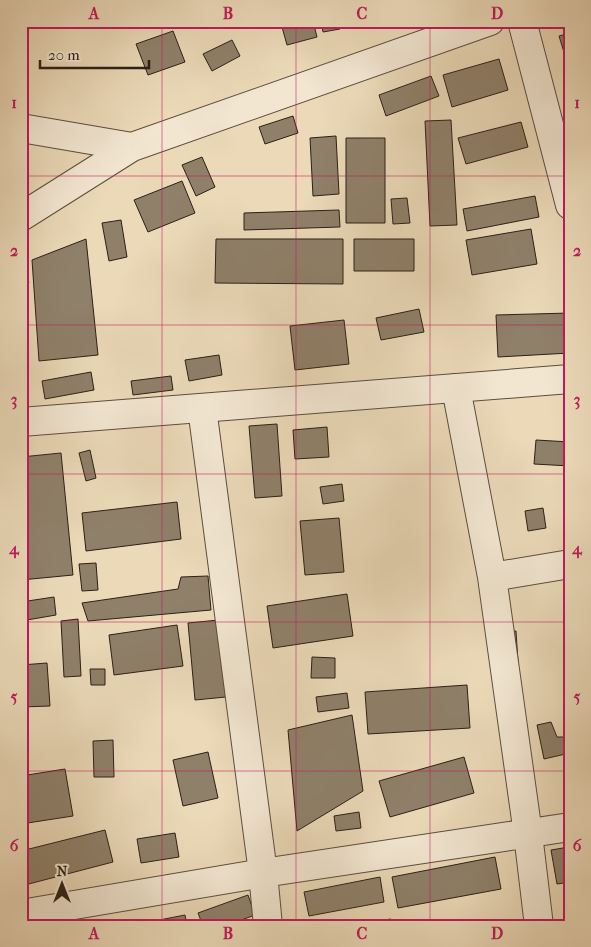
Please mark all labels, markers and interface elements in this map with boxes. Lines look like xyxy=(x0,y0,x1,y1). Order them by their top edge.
text: A xyxy=(88,4,100,23)
text: B xyxy=(223,4,233,23)
text: C xyxy=(357,4,368,23)
text: D xyxy=(491,4,503,23)
scale bar xyxy=(40,38,149,70)
text: 20 m xyxy=(48,46,80,64)
text: 1 xyxy=(11,93,17,112)
text: 1 xyxy=(574,93,580,112)
text: 2 xyxy=(10,241,18,260)
text: 2 xyxy=(573,241,581,260)
text: 3 xyxy=(11,390,17,410)
text: 3 xyxy=(574,390,580,410)
text: 4 xyxy=(8,539,20,559)
text: 4 xyxy=(571,539,583,559)
text: 5 xyxy=(11,687,18,706)
text: 5 xyxy=(574,687,581,706)
text: 6 xyxy=(10,836,19,855)
text: 6 xyxy=(573,836,582,855)
north arrow xyxy=(38,860,88,910)
text: N xyxy=(57,863,68,880)
text: A xyxy=(88,924,100,943)
text: B xyxy=(223,924,233,943)
text: C xyxy=(357,924,368,943)
text: D xyxy=(491,924,503,943)

